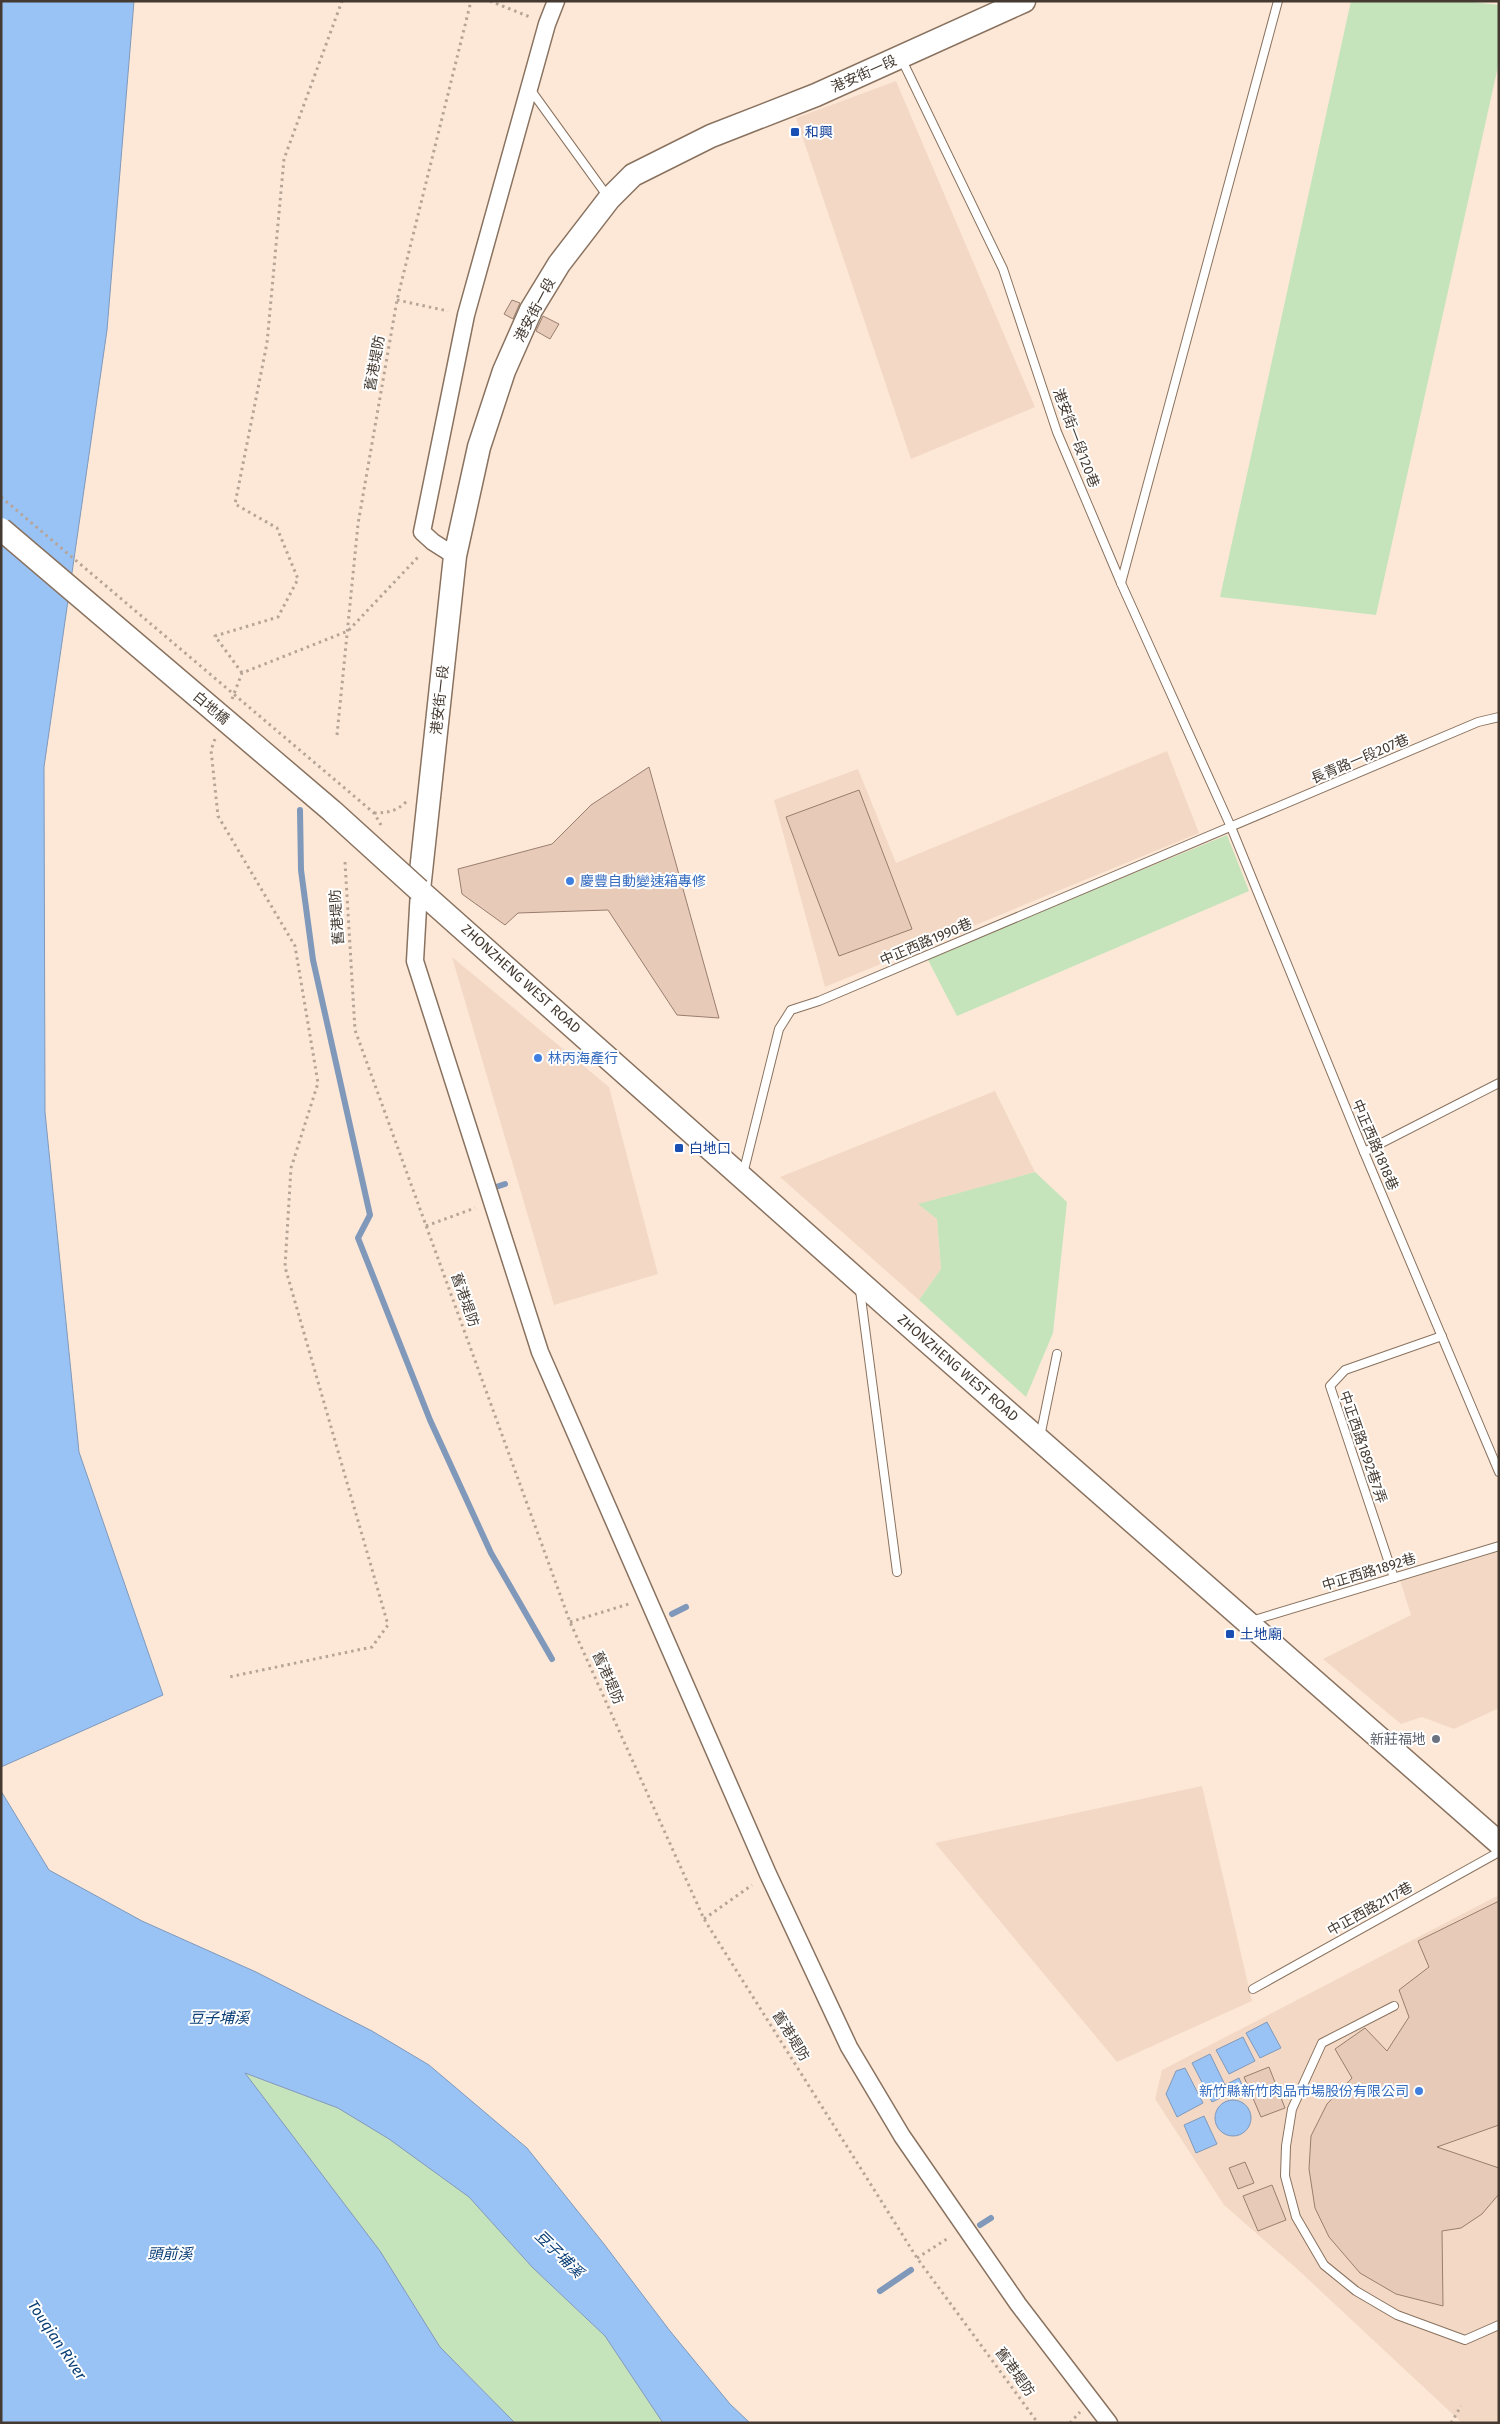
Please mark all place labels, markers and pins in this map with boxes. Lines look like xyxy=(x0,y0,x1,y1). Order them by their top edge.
place label: 和興 xyxy=(805,124,833,141)
marker: 和興 xyxy=(789,126,801,138)
place label: 慶豐自動變速箱專修 xyxy=(580,873,706,890)
marker: 慶豐自動變速箱專修 xyxy=(564,875,576,887)
place label: 林丙海產行 xyxy=(548,1050,618,1067)
marker: 林丙海產行 xyxy=(532,1052,544,1064)
place label: 白地口 xyxy=(689,1140,731,1157)
marker: 白地口 xyxy=(673,1142,685,1154)
place label: 土地廟 xyxy=(1240,1626,1282,1643)
marker: 土地廟 xyxy=(1224,1628,1236,1640)
place label: 新莊福地 xyxy=(1370,1731,1426,1748)
marker: 新莊福地 xyxy=(1430,1733,1442,1745)
place label: 新竹縣新竹肉品市場股份有限公司 xyxy=(1199,2083,1409,2100)
marker: 新竹縣新竹肉品市場股份有限公司 xyxy=(1413,2085,1425,2097)

